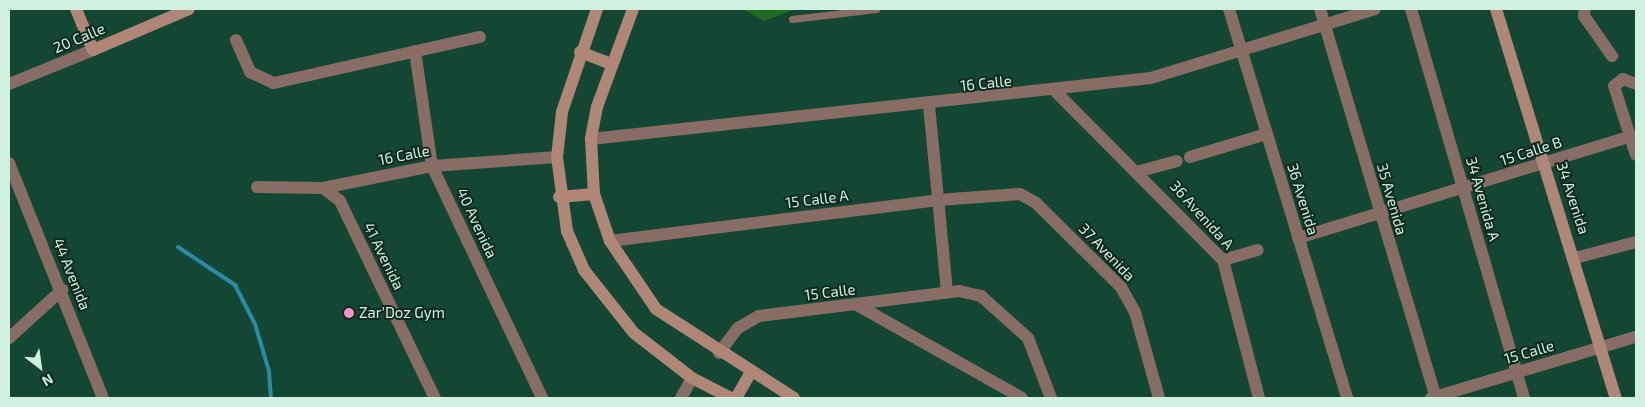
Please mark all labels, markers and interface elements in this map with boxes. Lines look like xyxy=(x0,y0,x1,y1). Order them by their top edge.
street label: 20 Calle xyxy=(50,19,108,57)
street label: 16 Calle xyxy=(959,71,1013,95)
street label: 15 Calle B xyxy=(1498,133,1564,169)
street label: 16 Calle xyxy=(377,141,431,169)
street label: 34 Avenida A xyxy=(1462,154,1504,244)
street label: 34 Avenida xyxy=(1553,159,1593,237)
street label: 36 Avenida xyxy=(1284,161,1322,237)
street label: 35 Avenida xyxy=(1373,161,1411,237)
street label: 36 Avenida A xyxy=(1166,177,1238,253)
street label: 40 Avenida xyxy=(453,185,501,261)
street label: 15 Calle A xyxy=(784,186,850,212)
street label: 41 Avenida xyxy=(360,219,408,293)
street label: 37 Avenida xyxy=(1075,219,1139,285)
street label: 44 Avenida xyxy=(49,235,95,313)
street label: 15 Calle xyxy=(804,280,856,304)
place label: Zar'Doz Gym xyxy=(359,304,445,322)
marker: Zar'Doz Gym xyxy=(343,307,355,319)
street label: 15 Calle xyxy=(1502,336,1556,368)
north arrow xyxy=(15,342,65,392)
text: N xyxy=(39,371,56,390)

